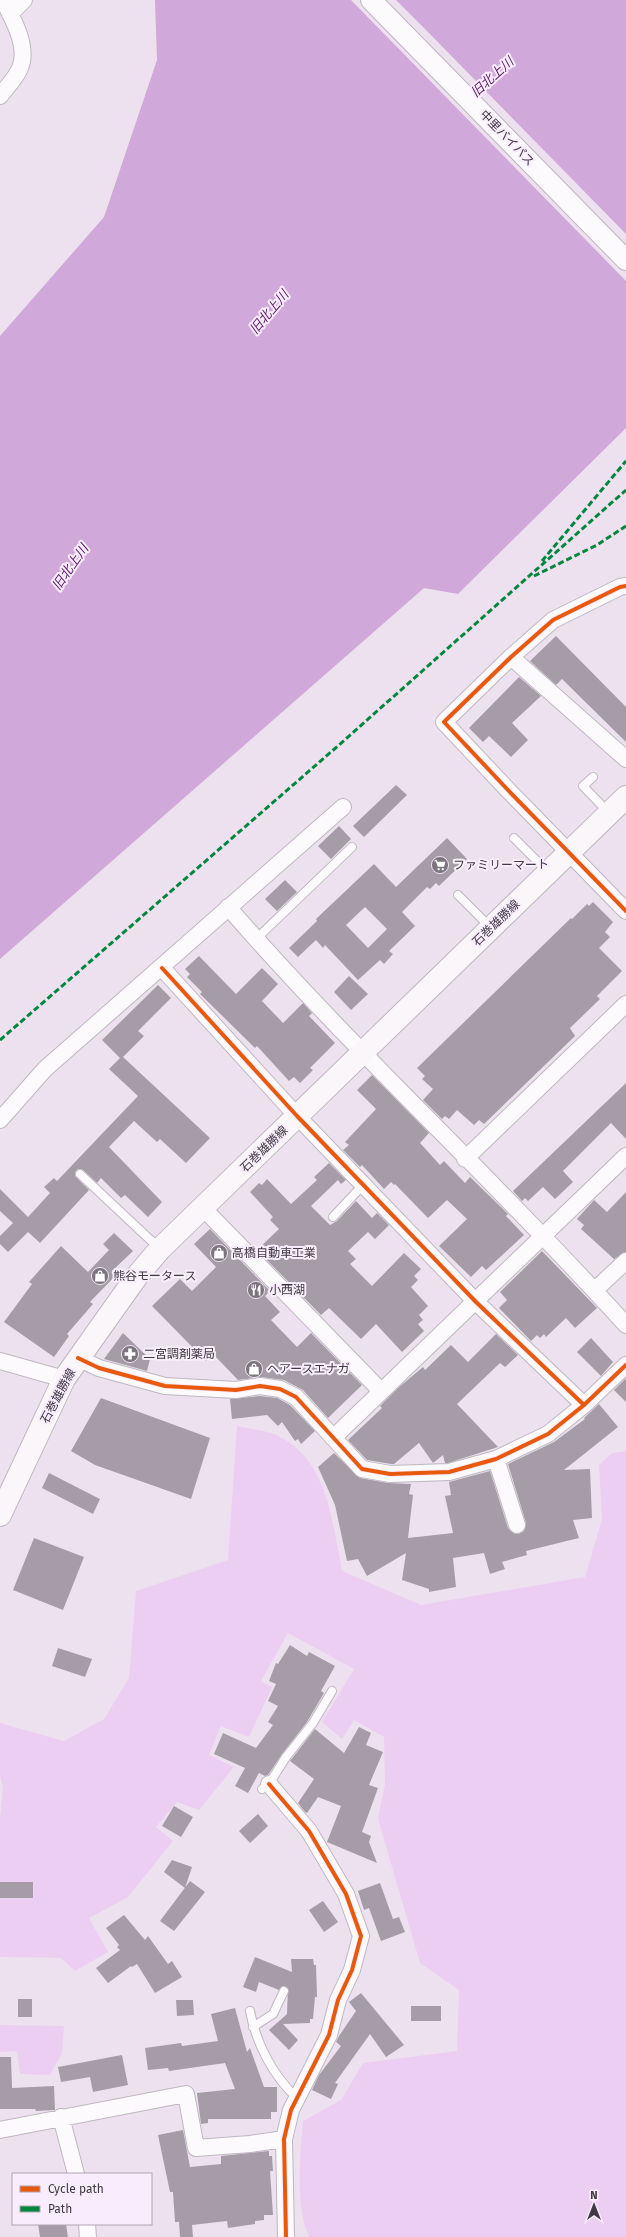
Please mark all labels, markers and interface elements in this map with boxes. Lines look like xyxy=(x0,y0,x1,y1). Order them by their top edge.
water label: 旧北上川 xyxy=(468,53,518,100)
street label: 中里バイパス xyxy=(477,107,537,169)
water label: 旧北上川 xyxy=(247,286,293,337)
water label: 旧北上川 xyxy=(49,540,92,593)
supermarket icon: ファミリーマート xyxy=(430,855,450,875)
place label: ファミリーマート xyxy=(453,858,549,872)
street label: 石巻雄勝線 xyxy=(470,897,522,949)
street label: 石巻雄勝線 xyxy=(238,1123,290,1175)
shop icon: 高橋自動車工業 xyxy=(209,1243,229,1263)
place label: 高橋自動車工業 xyxy=(232,1246,316,1260)
shop icon: 熊谷モータース xyxy=(90,1266,110,1286)
place label: 熊谷モータース xyxy=(113,1269,196,1283)
restaurant icon: 小西湖 xyxy=(246,1280,266,1300)
place label: 小西湖 xyxy=(269,1283,305,1297)
pharmacy icon: 二宮調剤薬局 xyxy=(120,1344,140,1364)
place label: 二宮調剤薬局 xyxy=(143,1347,215,1361)
shop icon: ヘアースエナガ xyxy=(244,1359,264,1379)
place label: ヘアースエナガ xyxy=(267,1362,350,1376)
street label: 石巻雄勝線 xyxy=(38,1366,78,1426)
legend xyxy=(12,2173,152,2225)
text: Cycle path xyxy=(48,2182,104,2196)
north arrow xyxy=(574,2185,614,2225)
text: N xyxy=(590,2189,598,2202)
text: Path xyxy=(48,2202,72,2216)

